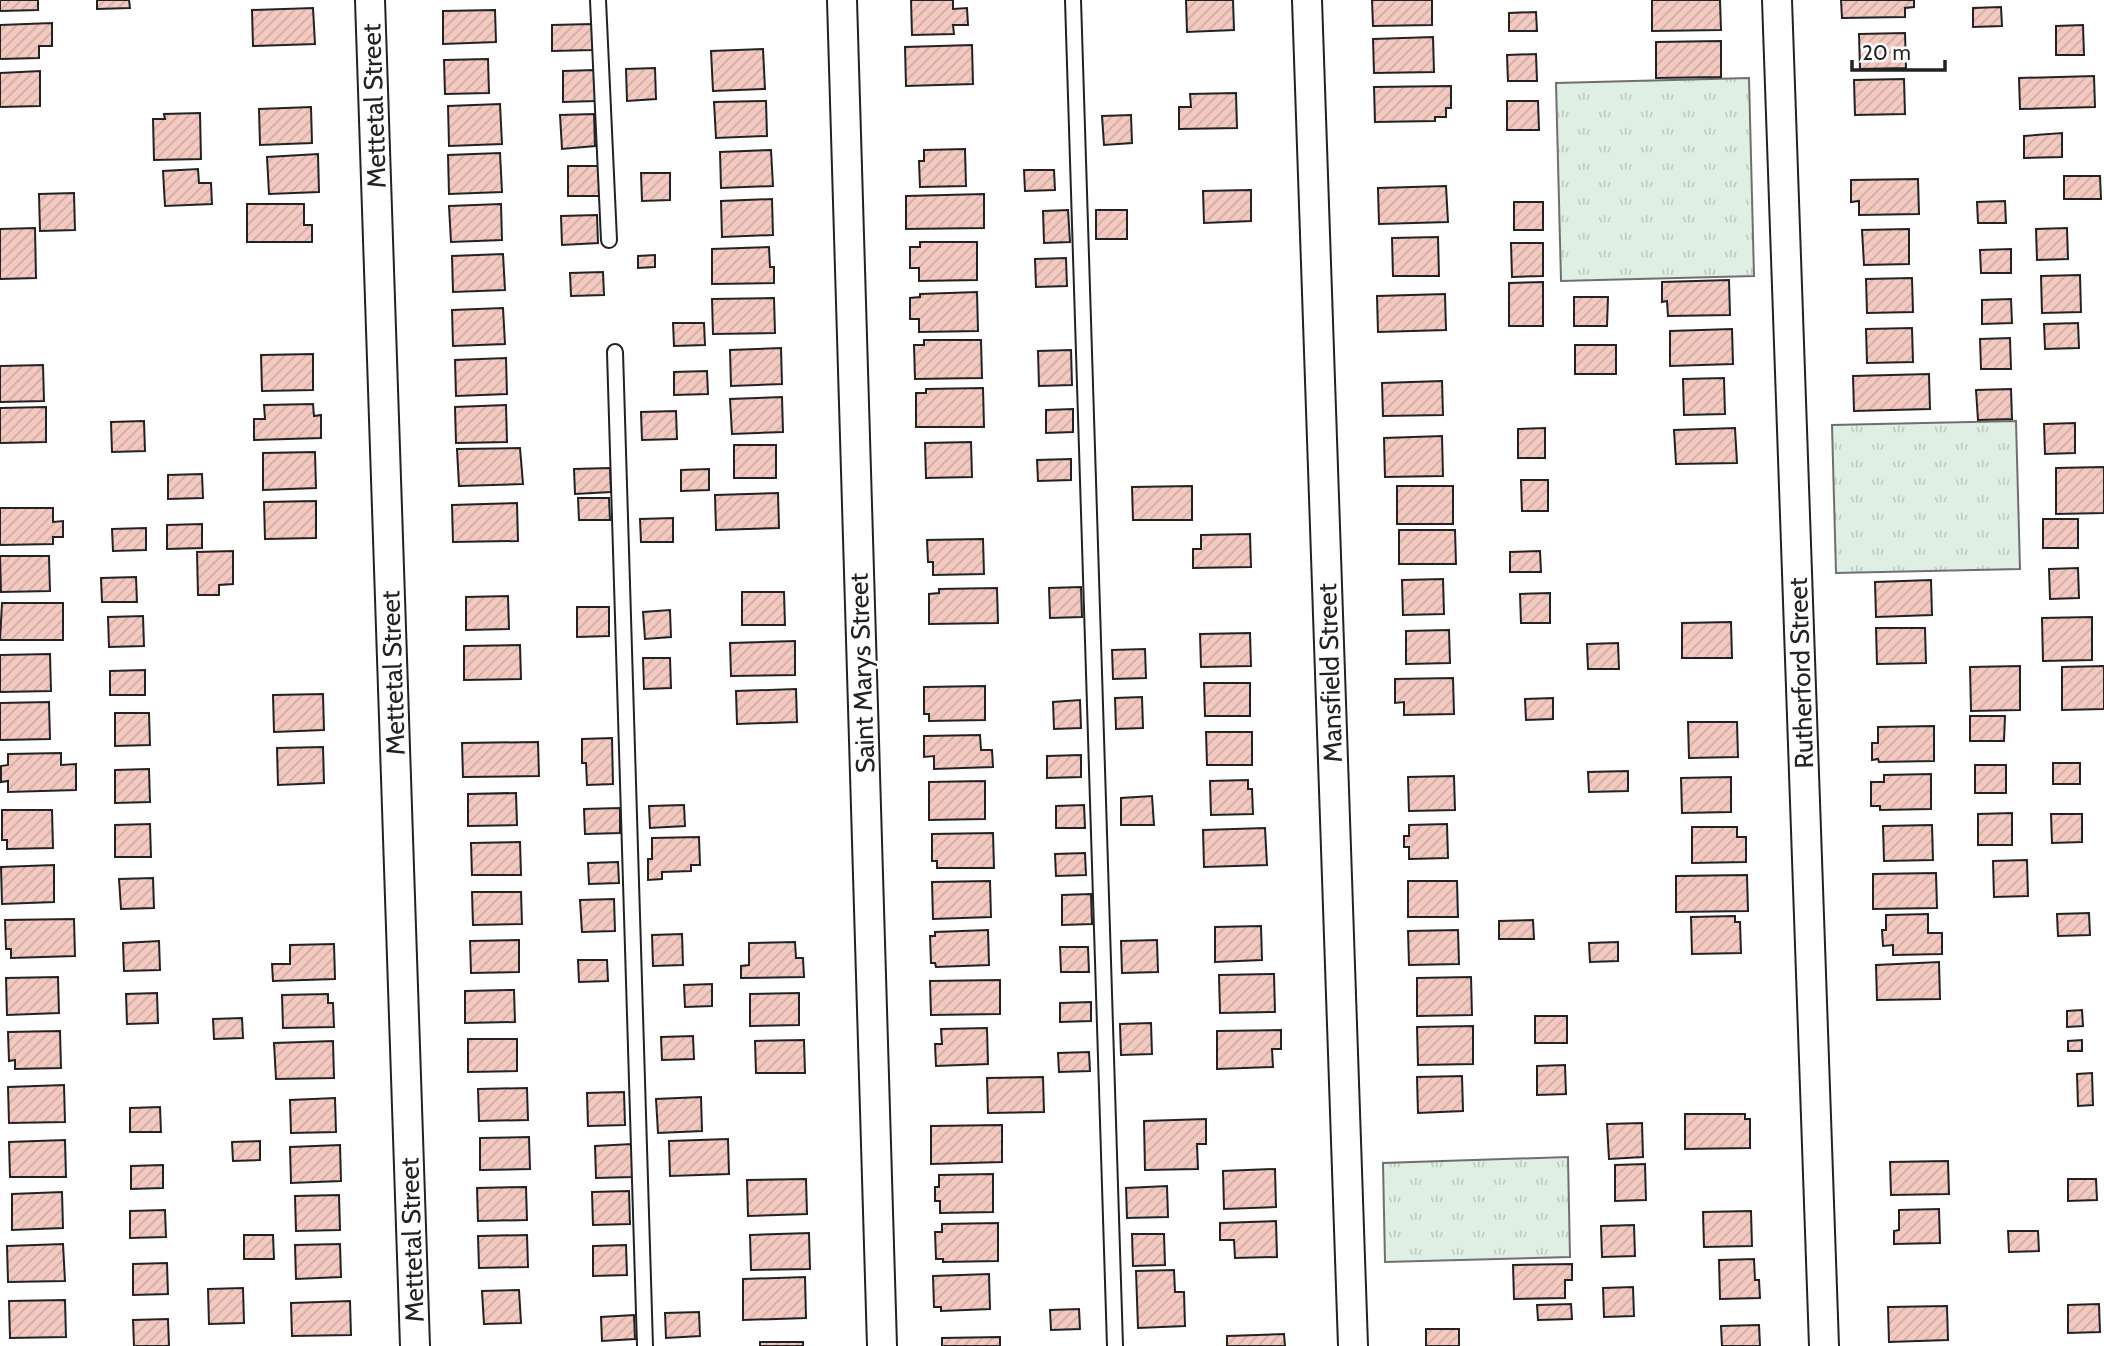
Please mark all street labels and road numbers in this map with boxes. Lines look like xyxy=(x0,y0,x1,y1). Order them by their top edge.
street label: Mettetal Street xyxy=(355,23,393,189)
street label: Saint Marys Street xyxy=(843,572,881,774)
street label: Rutherford Street xyxy=(1782,577,1820,769)
street label: Mansfield Street xyxy=(1311,583,1349,763)
street label: Mettetal Street xyxy=(374,590,412,756)
street label: Mettetal Street xyxy=(393,1157,431,1323)

